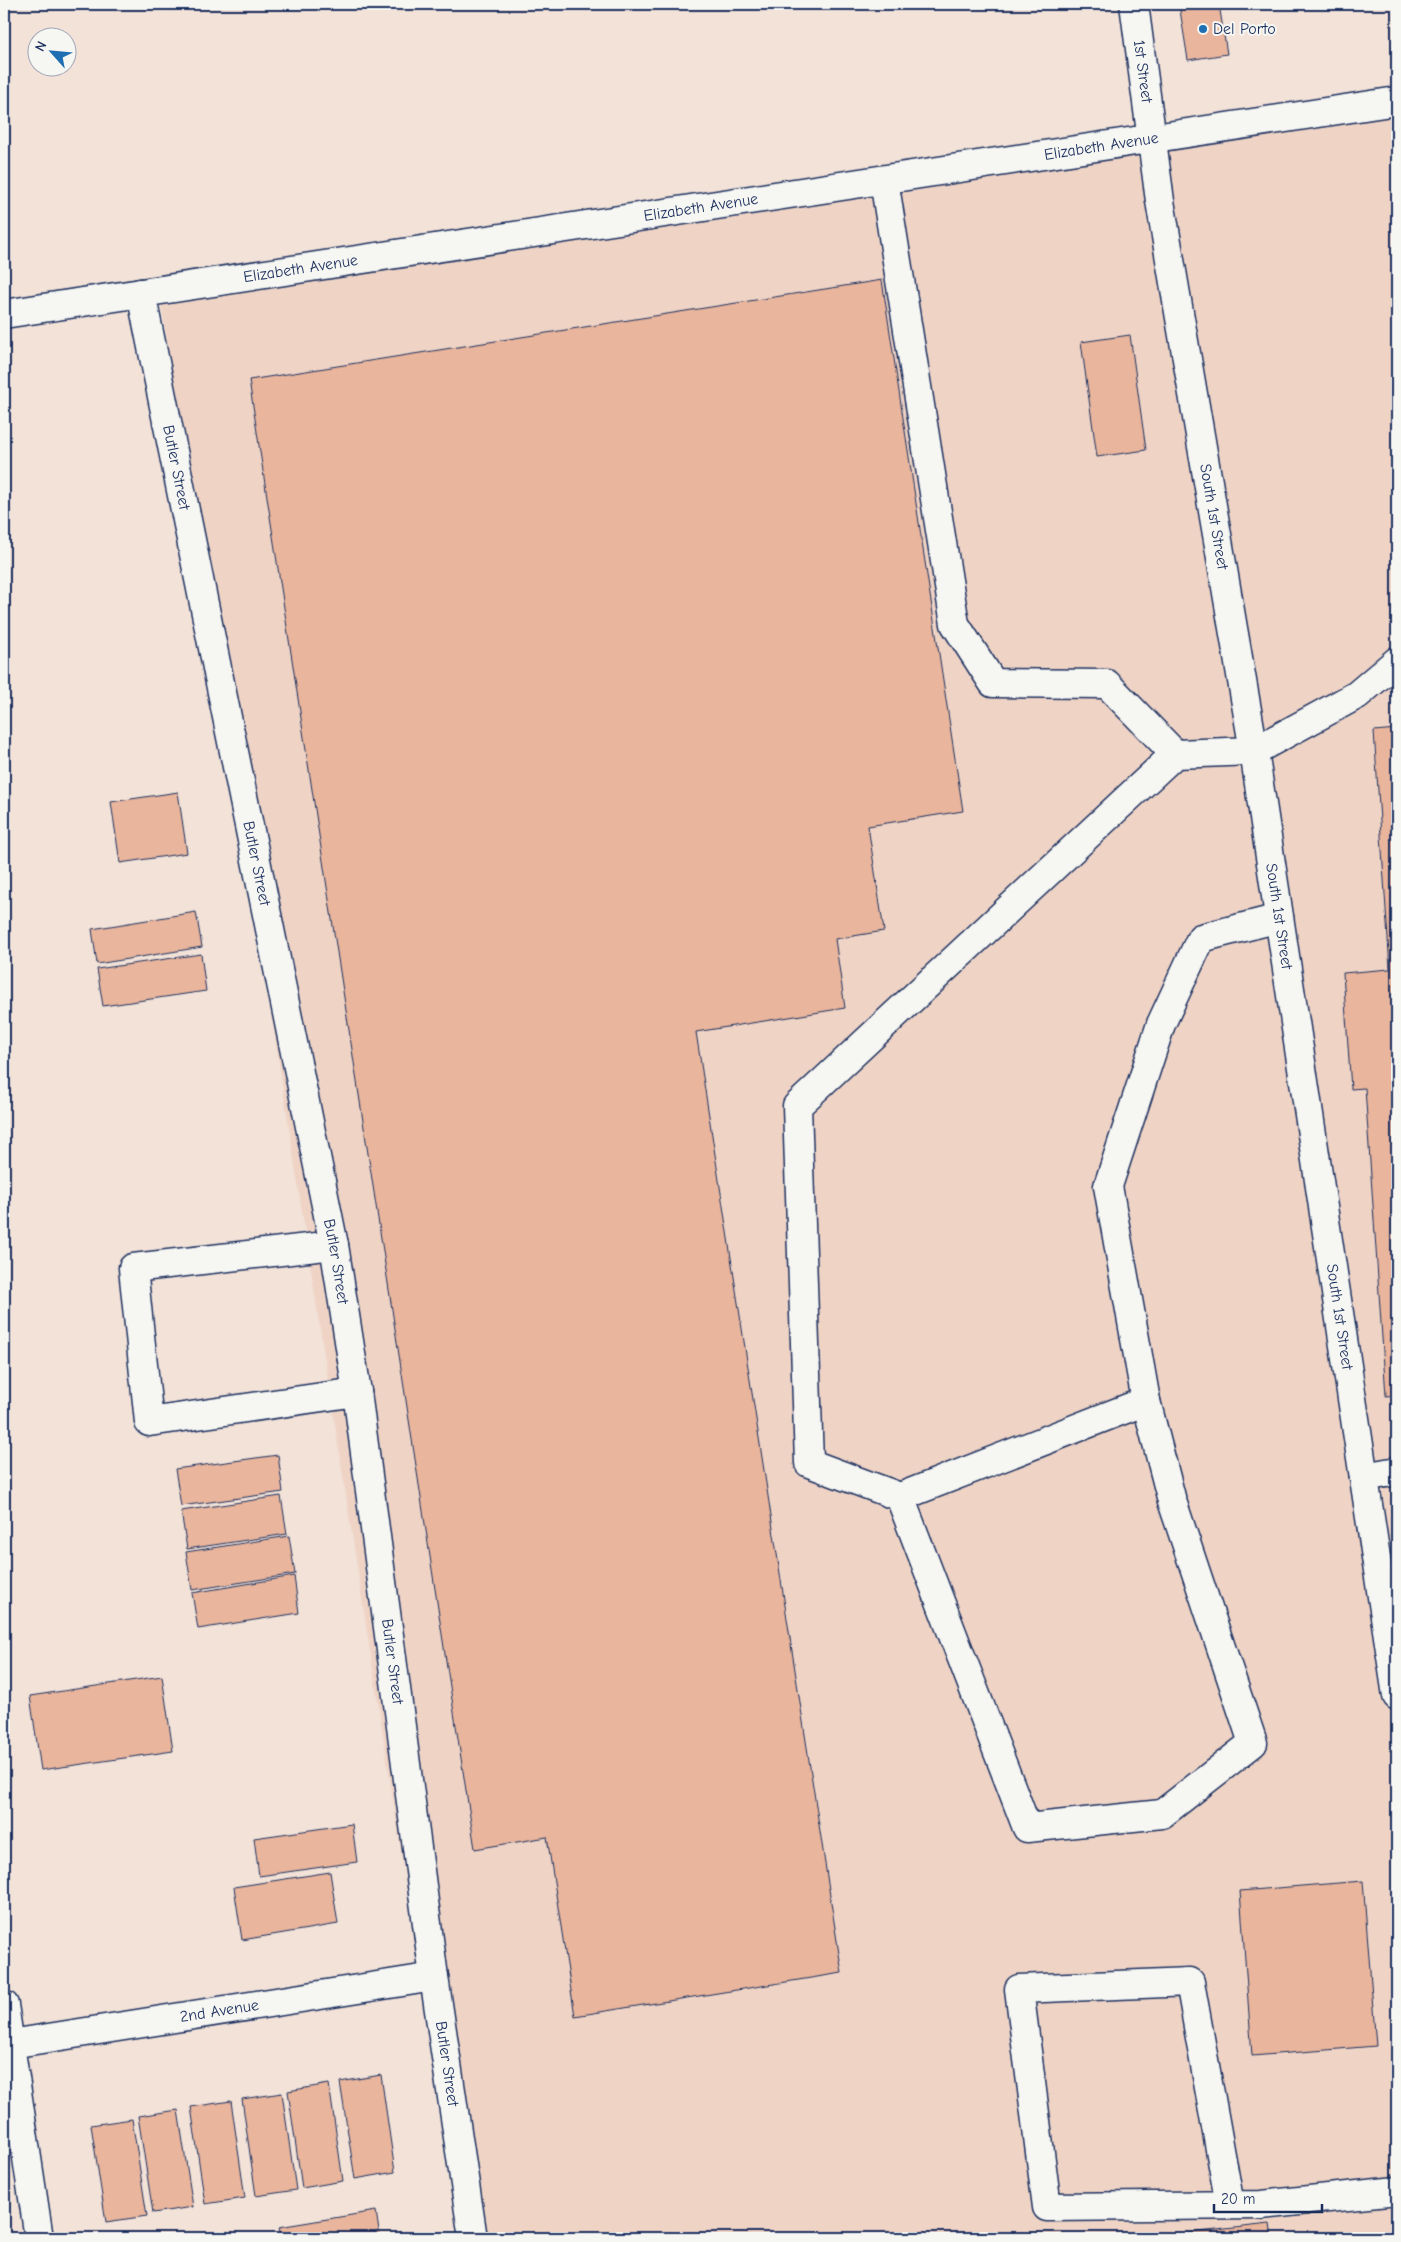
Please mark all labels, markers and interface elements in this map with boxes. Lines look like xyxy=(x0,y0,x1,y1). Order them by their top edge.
place label: Del Porto xyxy=(1213,20,1276,38)
marker: Del Porto xyxy=(1197,23,1209,35)
north arrow xyxy=(28,28,78,78)
text: N xyxy=(31,38,51,54)
street label: 1st Street xyxy=(1130,39,1156,104)
street label: Elizabeth Avenue xyxy=(1043,129,1160,164)
street label: Elizabeth Avenue xyxy=(642,190,759,225)
street label: Elizabeth Avenue xyxy=(242,251,359,286)
street label: Butler Street xyxy=(159,423,194,512)
street label: South 1st Street xyxy=(1196,462,1232,571)
street label: Butler Street xyxy=(239,819,274,908)
street label: South 1st Street xyxy=(1262,862,1296,971)
street label: Butler Street xyxy=(320,1217,352,1306)
street label: South 1st Street xyxy=(1323,1263,1357,1372)
street label: Butler Street xyxy=(378,1618,407,1706)
street label: 2nd Avenue xyxy=(178,1996,260,2026)
street label: Butler Street xyxy=(432,2020,462,2108)
scale bar xyxy=(1214,2182,1321,2214)
text: 20 m xyxy=(1221,2190,1255,2208)

